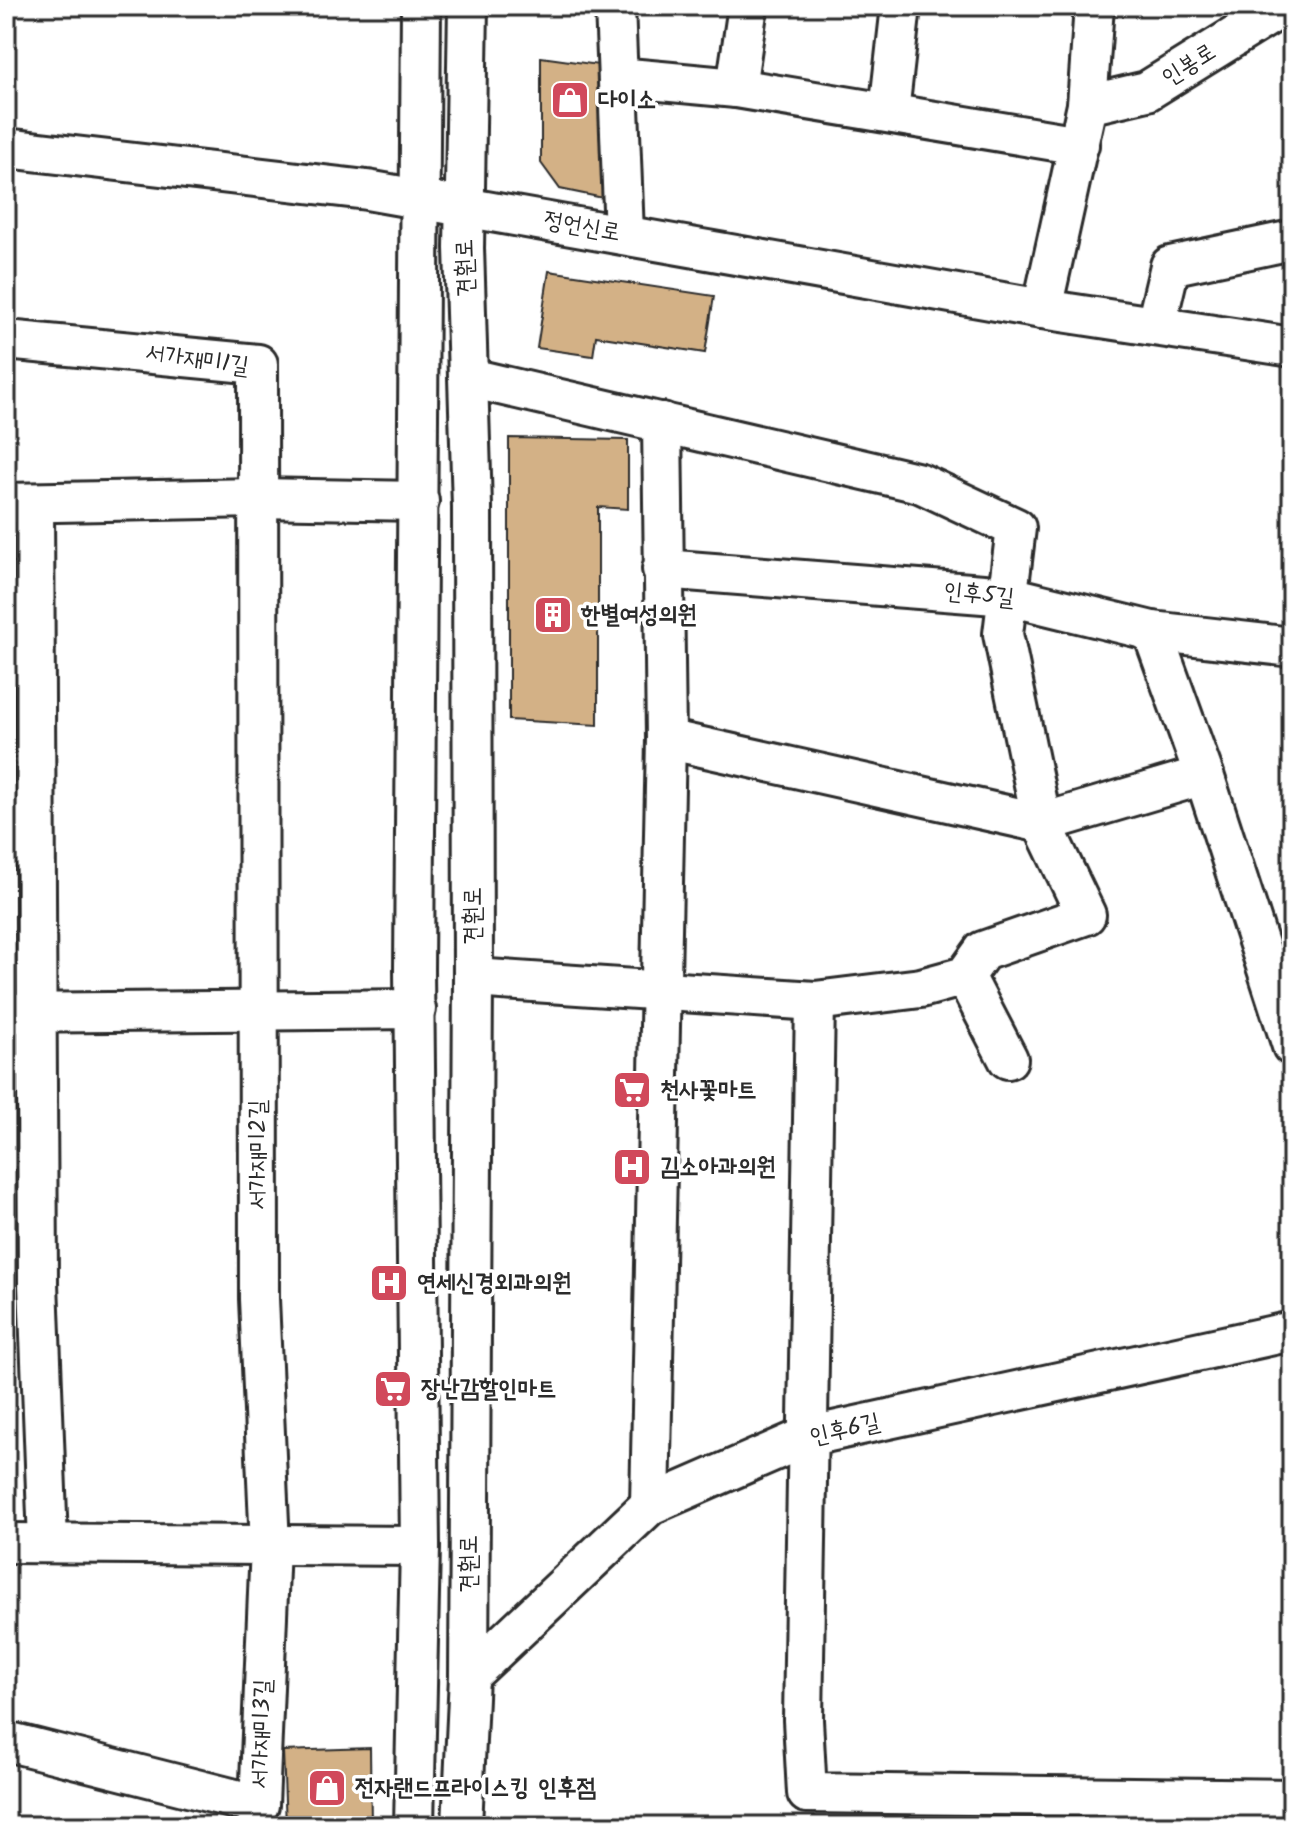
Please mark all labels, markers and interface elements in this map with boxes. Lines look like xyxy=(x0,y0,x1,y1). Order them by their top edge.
street label: 인봉로 xyxy=(1154,33,1224,97)
shop icon: 다이소 xyxy=(549,79,591,121)
place label: 다이소 xyxy=(598,81,656,120)
street label: 정언신로 xyxy=(541,201,623,253)
street label: 견훤로 xyxy=(446,238,486,298)
street label: 서가재미1길 xyxy=(143,333,251,387)
street label: 인후5길 xyxy=(942,572,1016,618)
building icon: 한별여성의원 xyxy=(532,594,574,636)
place label: 한별여성의원 xyxy=(580,596,697,635)
street label: 견훤로 xyxy=(454,887,493,945)
supermarket icon: 천사꽃마트 xyxy=(611,1069,653,1111)
place label: 천사꽃마트 xyxy=(660,1071,757,1110)
street label: 서가재미2길 xyxy=(239,1100,278,1210)
hospital icon: 김소아과의원 xyxy=(611,1146,653,1188)
place label: 김소아과의원 xyxy=(660,1148,776,1187)
hospital icon: 연세신경외과의원 xyxy=(368,1262,410,1304)
place label: 연세신경외과의원 xyxy=(417,1264,572,1303)
supermarket icon: 장난감할인마트 xyxy=(372,1368,414,1410)
place label: 장난감할인마트 xyxy=(421,1370,556,1409)
street label: 인후6길 xyxy=(806,1403,884,1457)
street label: 견훤로 xyxy=(450,1535,489,1593)
street label: 서가재미3길 xyxy=(241,1678,283,1790)
shop icon: 전자랜드프라이스킹 인후점 xyxy=(306,1767,348,1809)
place label: 전자랜드프라이스킹 인후점 xyxy=(355,1769,596,1808)

